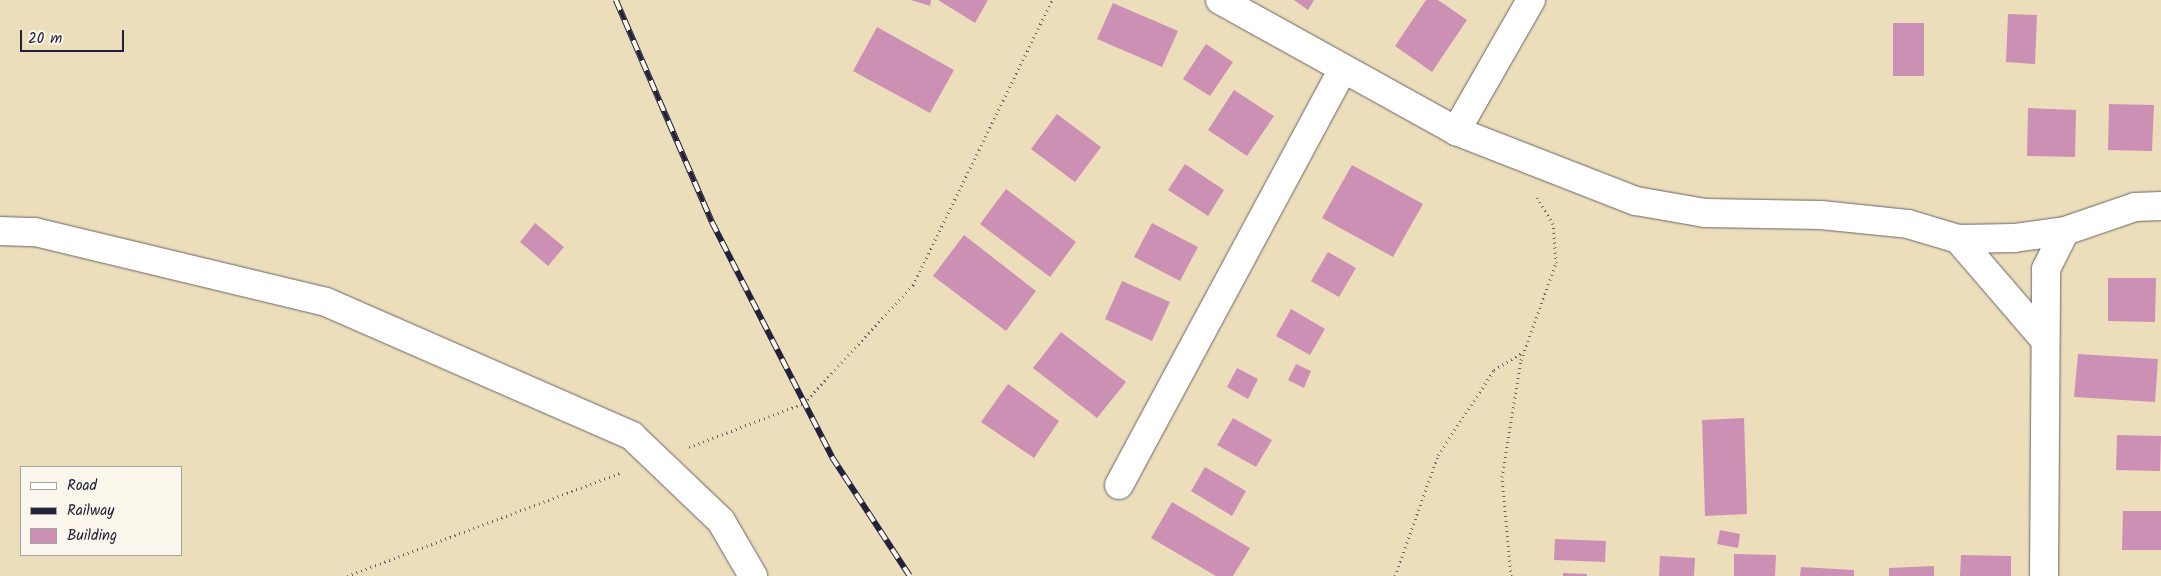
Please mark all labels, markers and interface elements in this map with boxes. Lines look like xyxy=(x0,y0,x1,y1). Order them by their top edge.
scale bar xyxy=(22,20,126,52)
text: 20 m xyxy=(28,27,62,51)
legend xyxy=(20,466,182,556)
text: Road xyxy=(67,474,97,498)
text: Railway xyxy=(67,499,114,523)
text: Building xyxy=(67,524,117,548)

